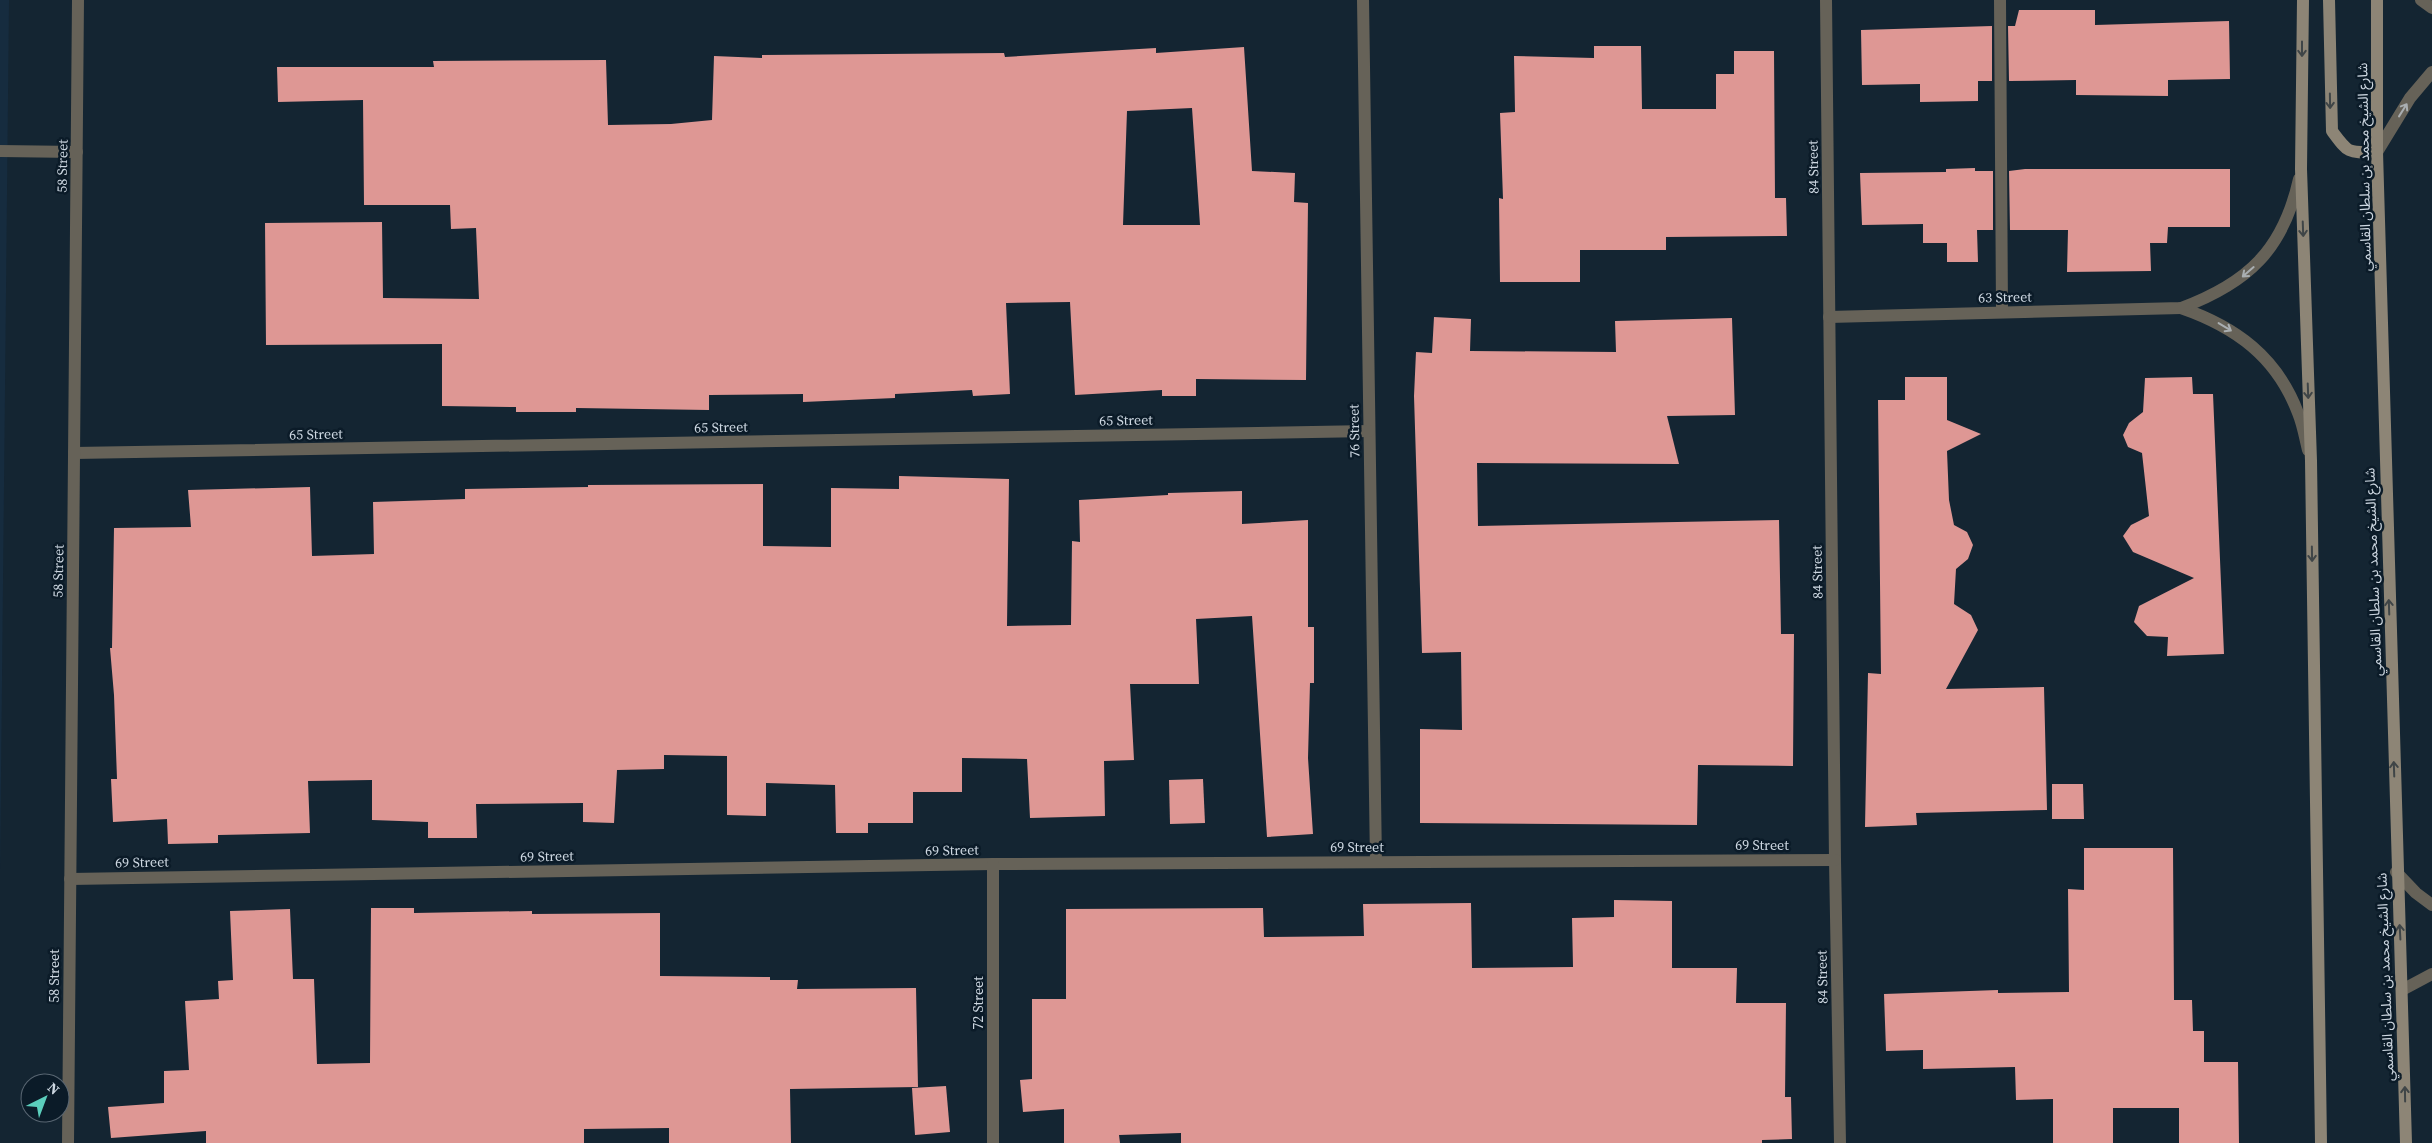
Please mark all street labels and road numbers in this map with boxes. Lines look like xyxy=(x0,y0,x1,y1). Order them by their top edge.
street label: شارع الشيخ محمد بن سلطان القاسمي xyxy=(2352,62,2377,272)
street label: 58 Street xyxy=(52,139,72,193)
street label: 84 Street xyxy=(1803,140,1823,194)
street label: 63 Street xyxy=(1978,287,2032,307)
street label: 76 Street xyxy=(1344,404,1364,458)
street label: 65 Street xyxy=(1099,410,1153,430)
street label: 65 Street xyxy=(694,417,748,437)
street label: 65 Street xyxy=(289,424,343,444)
street label: شارع الشيخ محمد بن سلطان القاسمي xyxy=(2359,467,2388,677)
street label: 58 Street xyxy=(48,544,68,598)
street label: 84 Street xyxy=(1807,545,1827,599)
street label: 69 Street xyxy=(1735,835,1789,855)
street label: 69 Street xyxy=(1330,837,1384,857)
street label: 69 Street xyxy=(925,840,979,860)
street label: 69 Street xyxy=(520,846,574,866)
street label: 69 Street xyxy=(115,852,169,872)
street label: شارع الشيخ محمد بن سلطان القاسمي xyxy=(2371,872,2400,1082)
street label: 58 Street xyxy=(44,949,64,1003)
street label: 84 Street xyxy=(1812,950,1832,1004)
street label: 72 Street xyxy=(968,976,988,1030)

